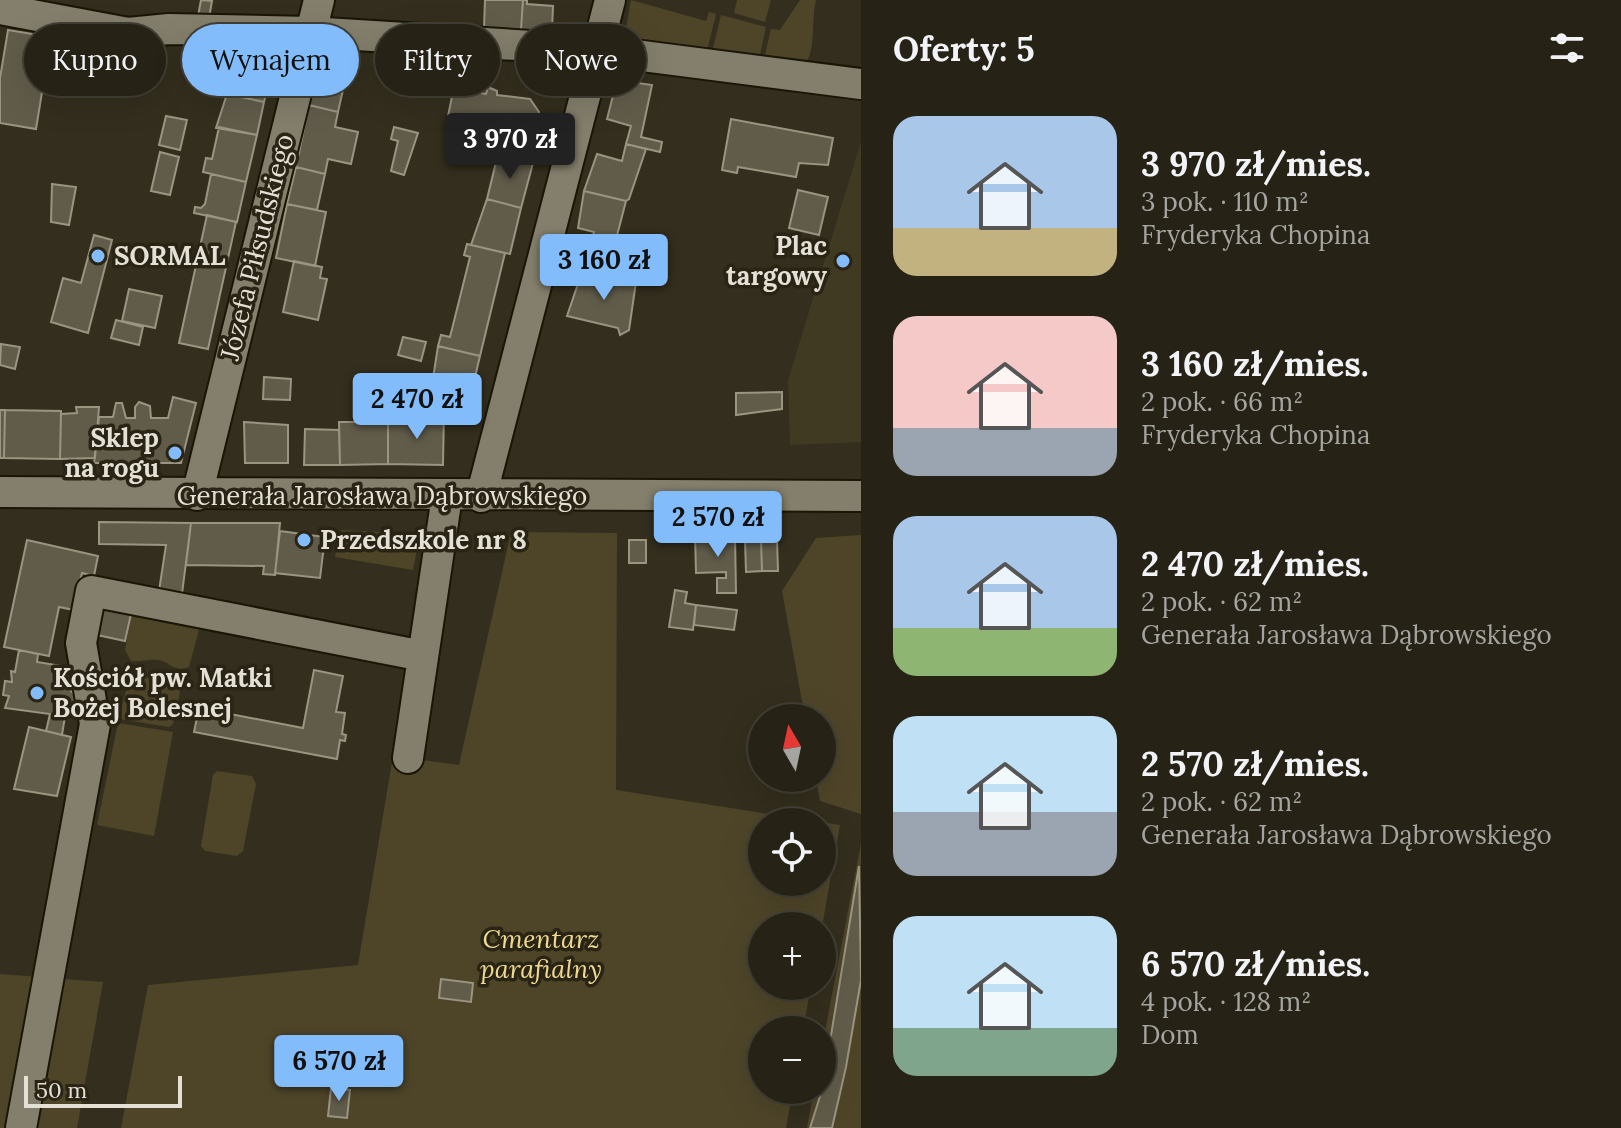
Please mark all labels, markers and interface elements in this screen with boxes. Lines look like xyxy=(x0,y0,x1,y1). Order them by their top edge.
chip: Kupno xyxy=(24,24,166,96)
chip: Wynajem xyxy=(182,24,359,96)
chip: Filtry xyxy=(375,24,500,96)
chip: Nowe xyxy=(516,24,646,96)
icon: filters xyxy=(1545,26,1589,70)
text: Oferty: 5 xyxy=(893,27,1035,70)
pin: 3 970 zł xyxy=(427,113,593,181)
text: 3 970 zł xyxy=(463,122,557,155)
street label: Józefa Piłsudskiego xyxy=(212,130,301,364)
text: 3 970 zł/mies. xyxy=(1141,142,1371,185)
icon: home xyxy=(957,148,1053,244)
text: 3 pok. · 110 m² xyxy=(1141,185,1309,218)
text: Fryderyka Chopina xyxy=(1141,218,1370,251)
place label: Plac targowy xyxy=(726,229,828,292)
pin: 3 160 zł xyxy=(521,234,687,302)
place label: SORMAL xyxy=(114,239,226,272)
text: 3 160 zł xyxy=(558,243,650,276)
marker: SORMAL xyxy=(89,247,107,265)
marker: Plac targowy xyxy=(834,252,852,270)
text: 3 160 zł/mies. xyxy=(1141,342,1369,385)
icon: home xyxy=(957,348,1053,444)
pin: 2 470 zł xyxy=(334,373,500,441)
text: 2 470 zł xyxy=(371,382,463,415)
text: 2 pok. · 66 m² xyxy=(1141,385,1303,418)
text: Fryderyka Chopina xyxy=(1141,418,1370,451)
place label: Sklep na rogu xyxy=(64,421,159,484)
marker: Sklep na rogu xyxy=(166,444,184,462)
street label: Generała Jarosława Dąbrowskiego xyxy=(177,479,587,512)
pin: 2 570 zł xyxy=(635,491,801,559)
text: 2 570 zł xyxy=(672,500,764,533)
place label: Przedszkole nr 8 xyxy=(320,523,527,556)
marker: Przedszkole nr 8 xyxy=(295,531,313,549)
text: 2 470 zł/mies. xyxy=(1141,542,1369,585)
icon: home xyxy=(957,548,1053,644)
text: 2 pok. · 62 m² xyxy=(1141,585,1302,618)
text: Generała Jarosława Dąbrowskiego xyxy=(1141,618,1552,651)
place label: Kościół pw. Matki Bożej Bolesnej xyxy=(53,661,272,724)
marker: Kościół pw. Matki Bożej Bolesnej xyxy=(28,684,46,702)
north arrow xyxy=(748,704,836,792)
map controls xyxy=(748,704,836,1104)
text: 2 570 zł/mies. xyxy=(1141,742,1369,785)
icon: home xyxy=(957,748,1053,844)
text: 2 pok. · 62 m² xyxy=(1141,785,1302,818)
button: locate xyxy=(748,808,836,896)
text: Generała Jarosława Dąbrowskiego xyxy=(1141,818,1552,851)
button: + xyxy=(748,912,836,1000)
park label: Cmentarz parafialny xyxy=(480,922,602,985)
text: 6 570 zł/mies. xyxy=(1141,942,1370,985)
icon: home xyxy=(957,948,1053,1044)
text: 4 pok. · 128 m² xyxy=(1141,985,1311,1018)
button: − xyxy=(748,1016,836,1104)
text: Dom xyxy=(1141,1018,1199,1051)
pin: 6 570 zł xyxy=(256,1035,422,1103)
text: 6 570 zł xyxy=(292,1044,386,1077)
scale bar xyxy=(24,1072,182,1108)
text: 50 m xyxy=(36,1076,87,1104)

